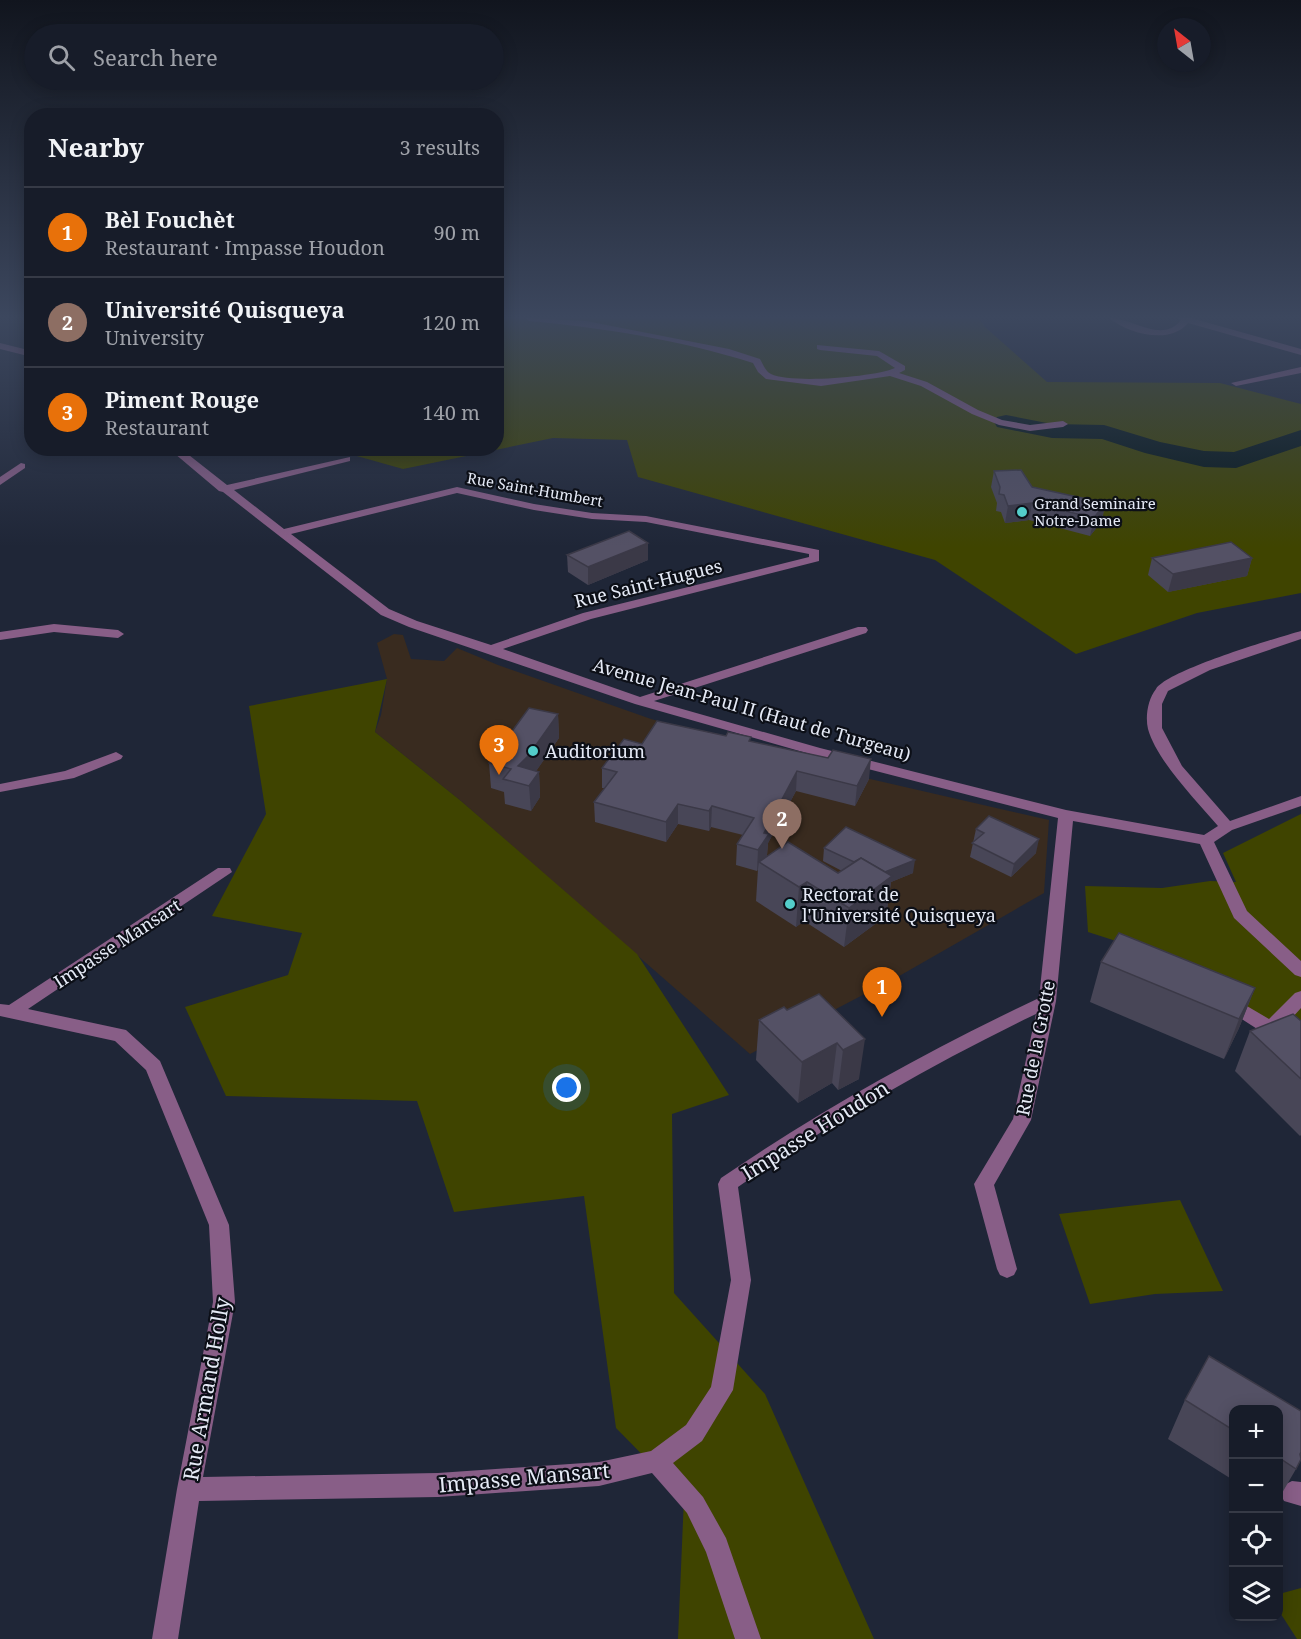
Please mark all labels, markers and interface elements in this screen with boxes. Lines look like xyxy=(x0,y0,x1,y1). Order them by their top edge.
north arrow xyxy=(1157,18,1211,72)
search box xyxy=(24,24,504,90)
icon: search xyxy=(45,41,78,74)
text: Search here xyxy=(93,42,218,72)
text: Nearby xyxy=(48,129,144,165)
text: 3 results xyxy=(400,134,480,161)
text: Bèl Fouchèt xyxy=(105,204,235,234)
text: 1 xyxy=(62,219,73,246)
text: 90 m xyxy=(434,219,480,246)
text: Restaurant · Impasse Houdon xyxy=(105,234,385,261)
text: Université Quisqueya xyxy=(105,294,345,324)
text: 2 xyxy=(62,309,73,336)
text: 120 m xyxy=(422,309,480,336)
text: University xyxy=(105,324,204,351)
text: Piment Rouge xyxy=(105,384,259,414)
text: 3 xyxy=(62,399,73,426)
text: 140 m xyxy=(422,399,480,426)
text: Restaurant xyxy=(105,414,209,441)
street label: Rue Saint-Humbert xyxy=(466,467,604,511)
place label: Grand Seminaire Notre-Dame xyxy=(1034,493,1156,530)
marker: Grand Seminaire Notre-Dame xyxy=(1015,505,1029,519)
street label: Rue Saint-Hugues xyxy=(572,553,724,613)
street label: Avenue Jean-Paul II (Haut de Turgeau) xyxy=(590,652,914,766)
pin: 3 xyxy=(480,726,518,775)
place label: Auditorium xyxy=(545,739,645,763)
marker: Auditorium xyxy=(526,744,540,758)
pin: 2 xyxy=(762,800,802,849)
place label: Rectorat de l'Université Quisqueya xyxy=(802,882,996,927)
street label: Impasse Mansart xyxy=(49,893,185,993)
marker: Rectorat de l'Université Quisqueya xyxy=(783,897,797,911)
pin: 1 xyxy=(862,968,902,1017)
street label: Rue de la Grotte xyxy=(1010,978,1060,1118)
your location xyxy=(552,1073,581,1102)
street label: Impasse Houdon xyxy=(736,1073,894,1187)
street label: Rue Armand Holly xyxy=(176,1295,236,1483)
map controls xyxy=(1229,1405,1283,1621)
button: + xyxy=(1229,1405,1283,1459)
street label: Impasse Mansart xyxy=(437,1456,611,1498)
button: − xyxy=(1229,1459,1283,1513)
button: locate xyxy=(1229,1513,1283,1567)
button: layers xyxy=(1229,1567,1283,1621)

